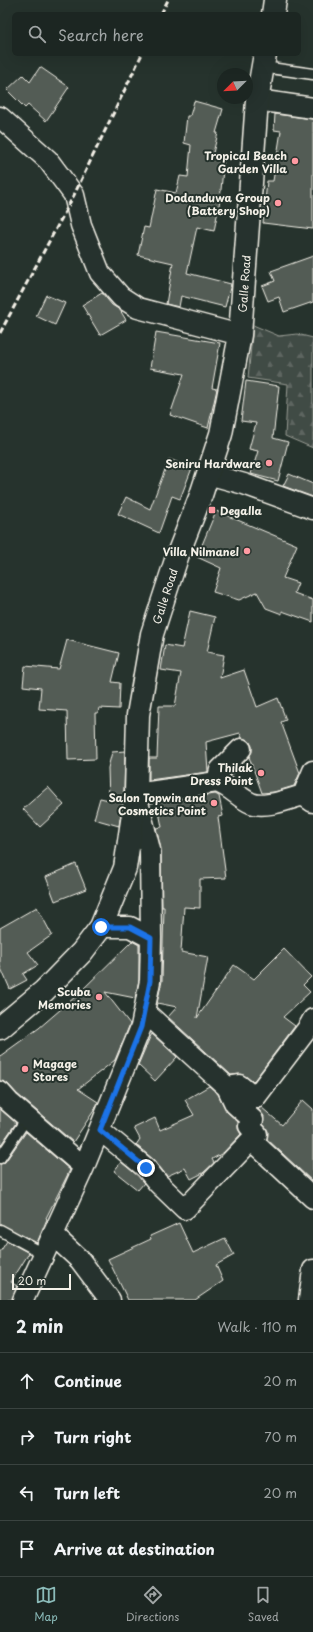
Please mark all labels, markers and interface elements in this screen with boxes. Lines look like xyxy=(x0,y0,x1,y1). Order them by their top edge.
search box xyxy=(12,12,301,56)
icon: search xyxy=(26,23,48,45)
text: Search here xyxy=(58,23,144,46)
north arrow xyxy=(217,68,253,104)
place label: Tropical Beach Garden Villa xyxy=(204,147,287,177)
marker: Tropical Beach Garden Villa xyxy=(290,156,300,166)
place label: Dodanduwa Group (Battery Shop) xyxy=(165,189,270,219)
marker: Dodanduwa Group (Battery Shop) xyxy=(273,198,283,208)
street label: Galle Road xyxy=(233,254,254,313)
place label: Seniru Hardware xyxy=(165,455,261,472)
marker: Seniru Hardware xyxy=(264,458,274,468)
place label: Degalla xyxy=(220,502,262,519)
marker: Degalla xyxy=(207,505,217,515)
place label: Villa Nilmanel xyxy=(163,543,239,560)
marker: Villa Nilmanel xyxy=(242,546,252,556)
street label: Galle Road xyxy=(147,566,181,626)
place label: Thilak Dress Point xyxy=(190,759,254,789)
marker: Thilak Dress Point xyxy=(256,768,266,778)
place label: Salon Topwin and Cosmetics Point xyxy=(108,789,207,819)
marker: Salon Topwin and Cosmetics Point xyxy=(209,798,219,808)
route start xyxy=(92,918,110,936)
place label: Scuba Memories xyxy=(38,983,92,1013)
marker: Scuba Memories xyxy=(94,992,104,1002)
place label: Magage Stores xyxy=(33,1055,77,1085)
marker: Magage Stores xyxy=(20,1064,30,1074)
route end xyxy=(137,1159,155,1177)
scale bar xyxy=(12,1272,71,1291)
text: 20 m xyxy=(18,1272,46,1289)
text: 2 min xyxy=(16,1313,63,1339)
text: Walk · 110 m xyxy=(218,1317,297,1336)
text: Continue xyxy=(54,1369,122,1392)
icon: ahead xyxy=(16,1370,38,1392)
text: 20 m xyxy=(263,1371,297,1390)
text: Turn right xyxy=(54,1425,131,1448)
icon: right xyxy=(16,1426,38,1448)
text: 70 m xyxy=(264,1427,297,1446)
text: Turn left xyxy=(54,1481,120,1504)
icon: left xyxy=(16,1482,38,1504)
text: 20 m xyxy=(263,1483,297,1502)
text: Arrive at destination xyxy=(54,1537,215,1560)
icon: arrive xyxy=(16,1538,38,1560)
tab: Map xyxy=(34,1584,58,1625)
tab: Directions xyxy=(126,1584,179,1625)
tab: Saved xyxy=(248,1584,279,1625)

